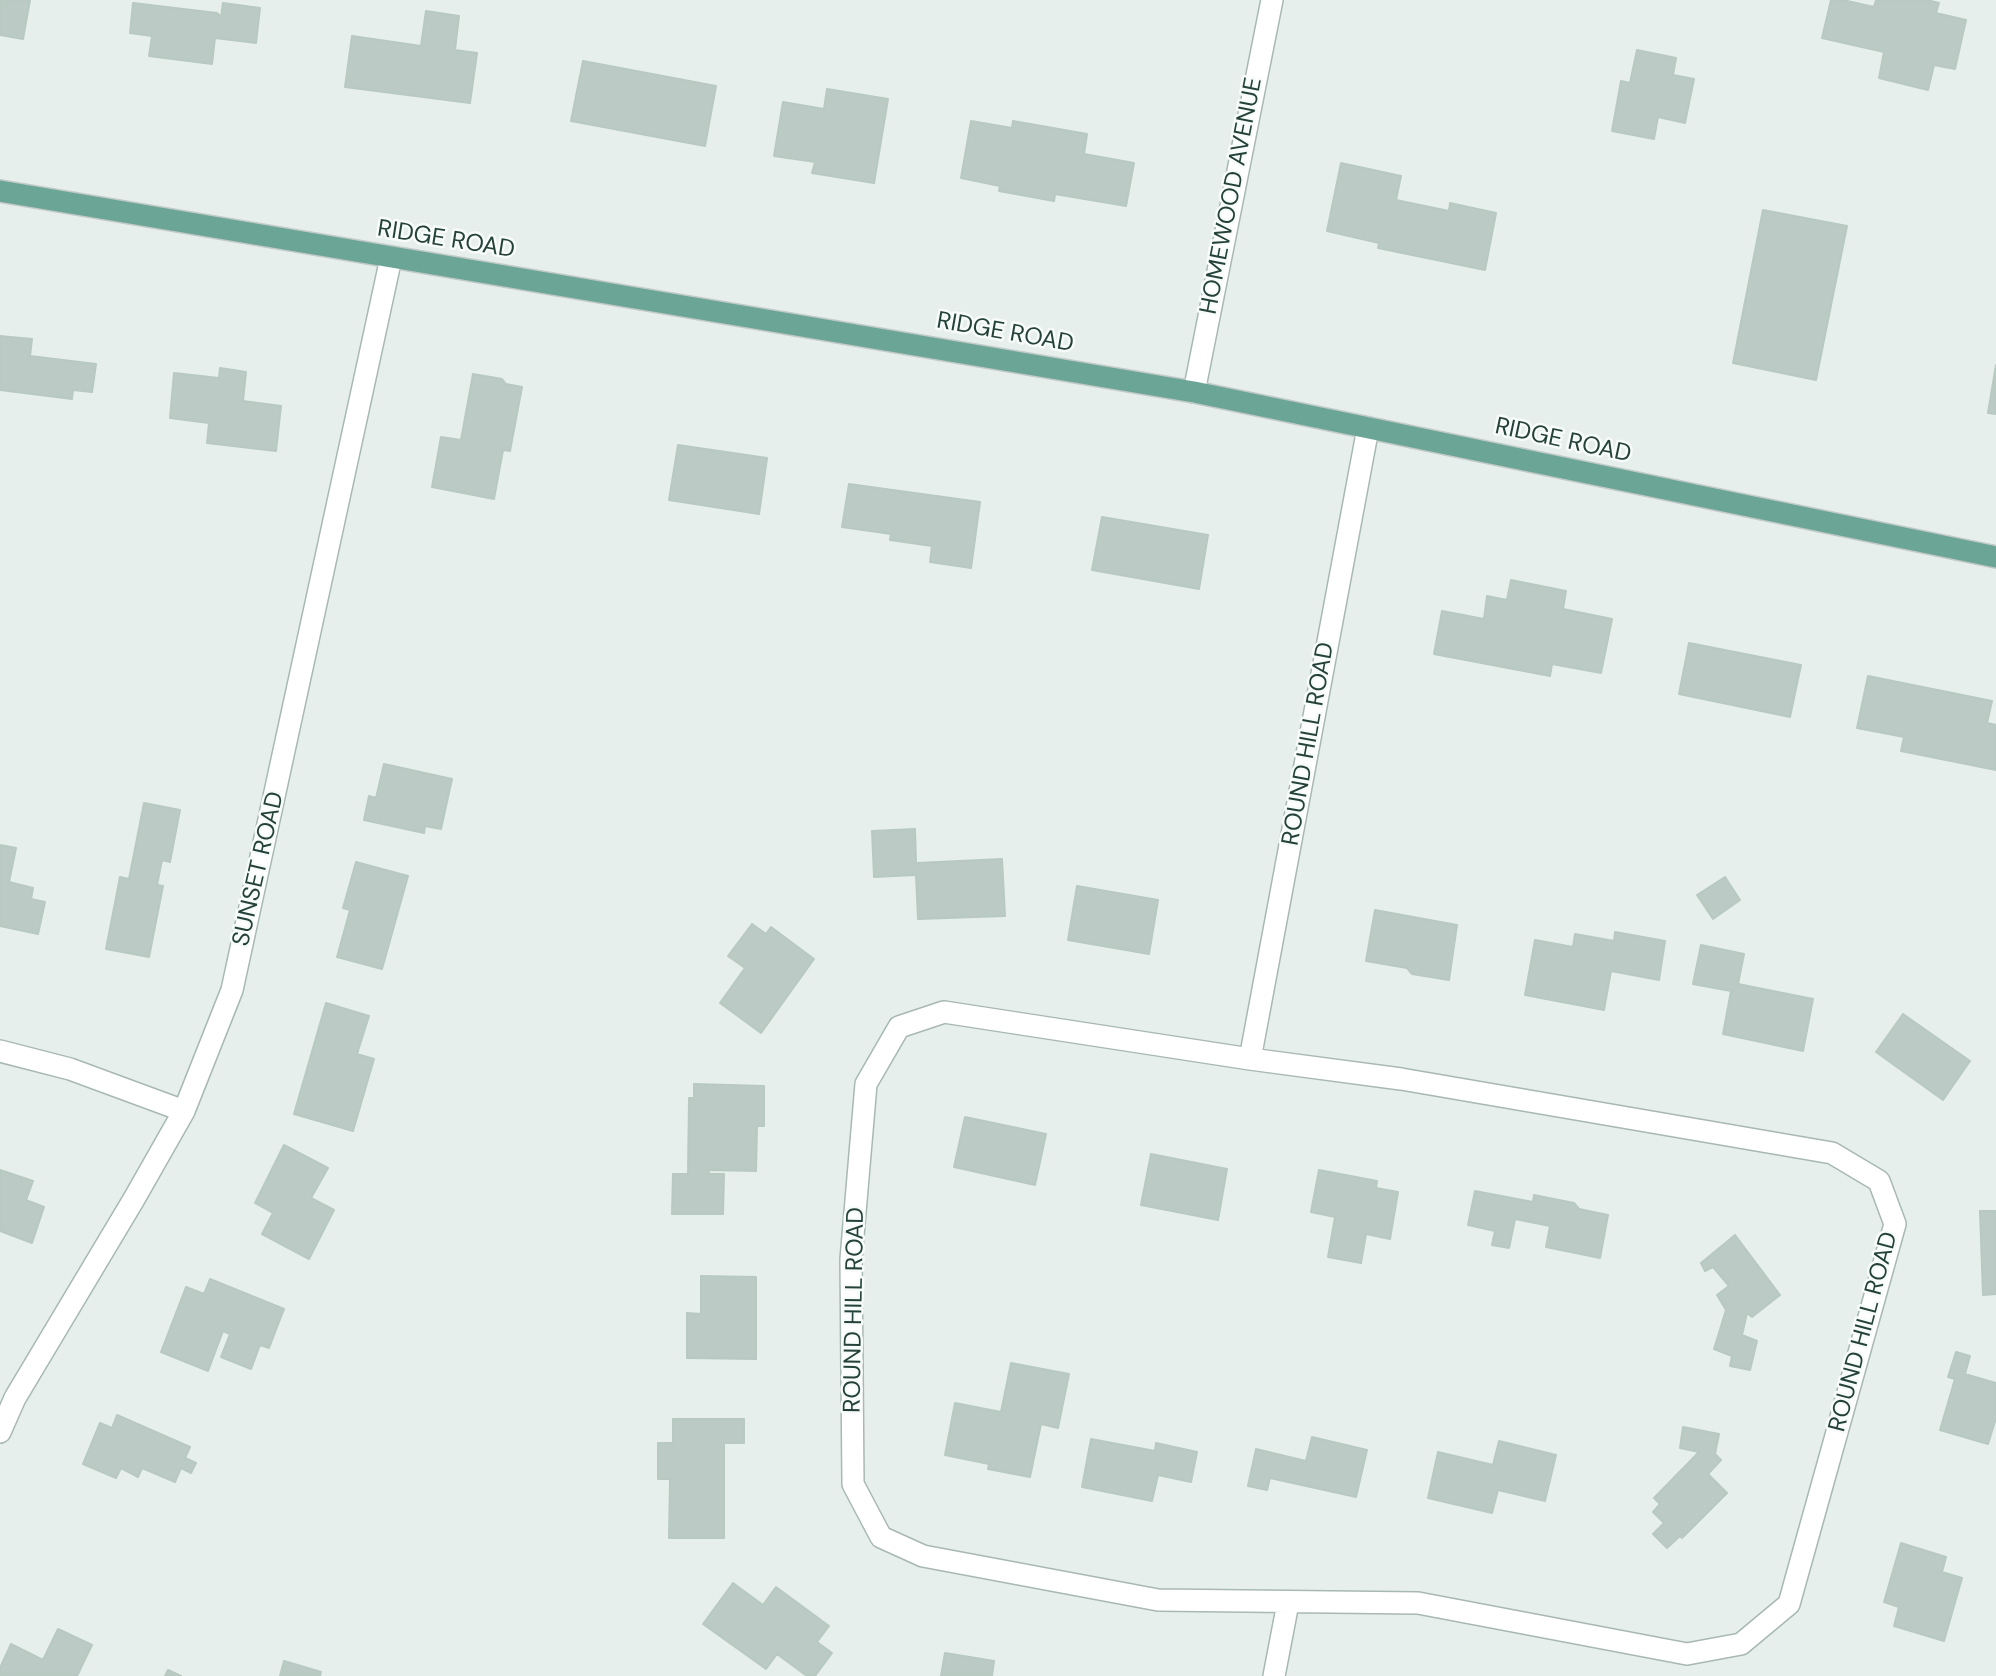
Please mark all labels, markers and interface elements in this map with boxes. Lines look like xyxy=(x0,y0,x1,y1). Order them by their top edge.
street label: HOMEWOOD AVENUE xyxy=(1195,75,1269,317)
street label: RIDGE ROAD xyxy=(375,215,517,265)
street label: RIDGE ROAD xyxy=(934,307,1076,359)
street label: RIDGE ROAD xyxy=(1492,413,1634,469)
street label: ROUND HILL ROAD xyxy=(1277,640,1341,848)
street label: SUNSET ROAD xyxy=(227,789,291,949)
street label: ROUND HILL ROAD xyxy=(839,1207,871,1413)
street label: ROUND HILL ROAD xyxy=(1823,1229,1905,1435)

